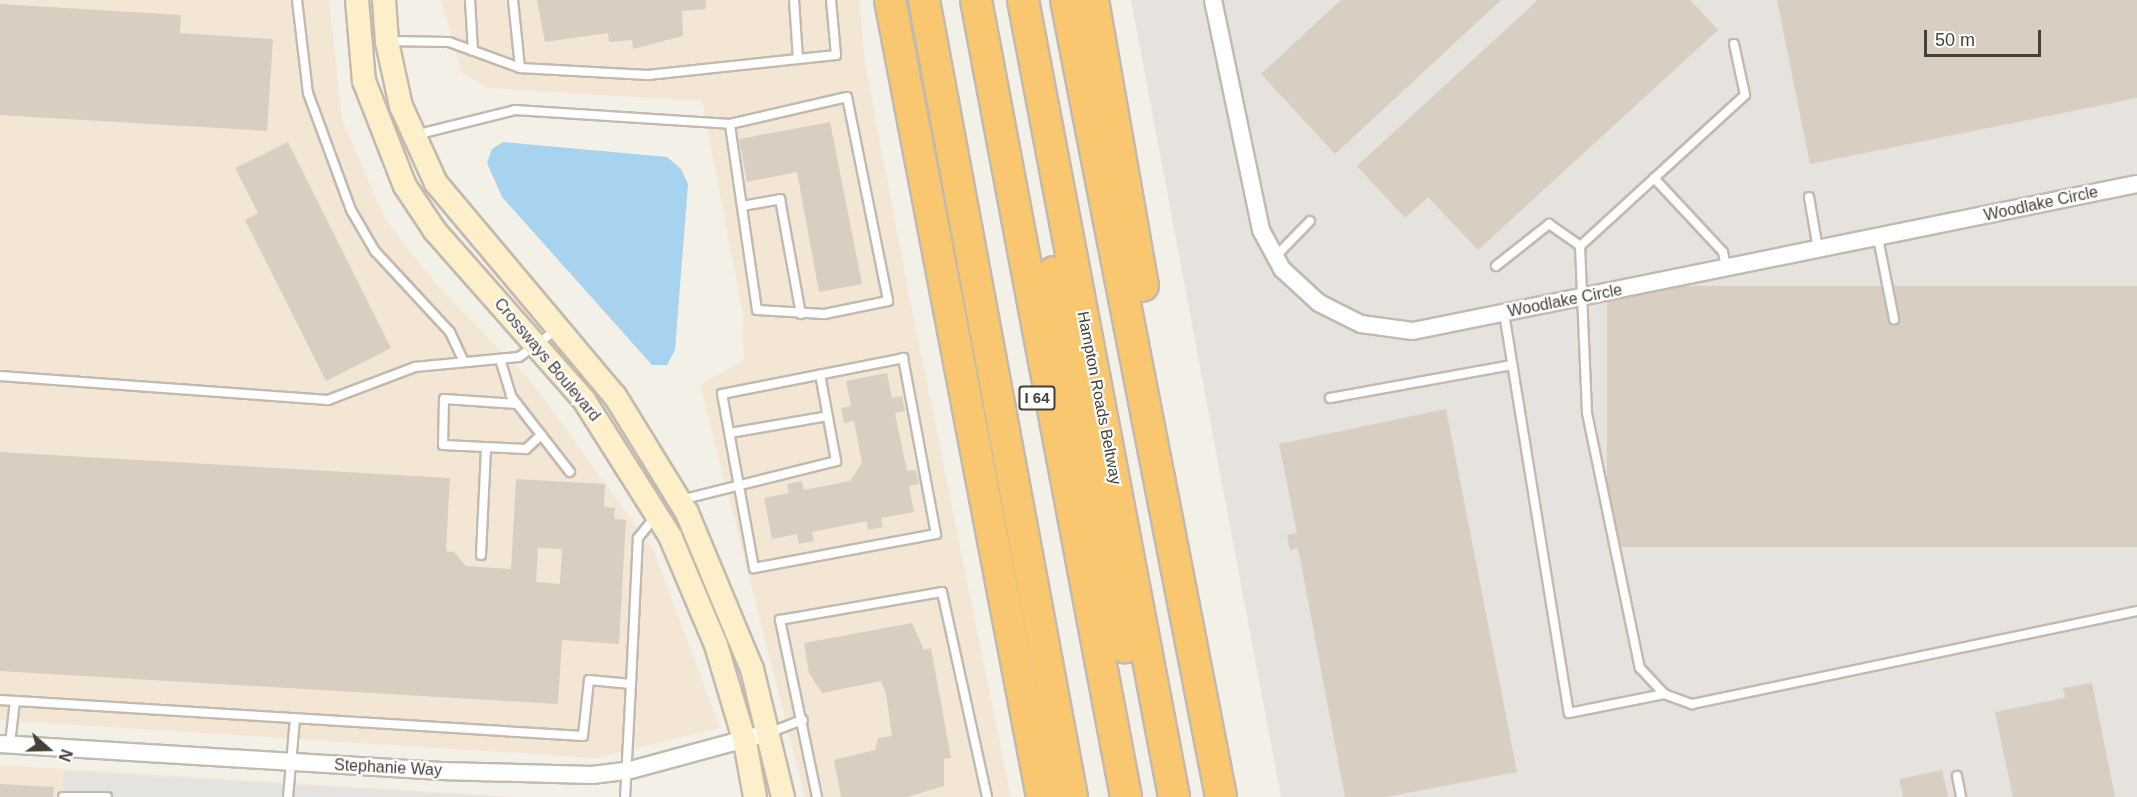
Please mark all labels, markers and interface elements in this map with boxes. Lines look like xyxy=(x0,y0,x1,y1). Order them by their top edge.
scale bar xyxy=(1927,18,2044,56)
text: 50 m xyxy=(1935,30,1975,50)
street label: Woodlake Circle xyxy=(1982,183,2100,225)
street label: Woodlake Circle xyxy=(1506,280,1624,322)
street label: Crossways Boulevard xyxy=(490,295,604,425)
street label: Hampton Roads Beltway xyxy=(1073,310,1125,486)
road number: I 64 xyxy=(1018,386,1056,410)
north arrow xyxy=(18,719,78,779)
text: N xyxy=(55,747,75,764)
street label: Stephanie Way xyxy=(334,756,442,780)

